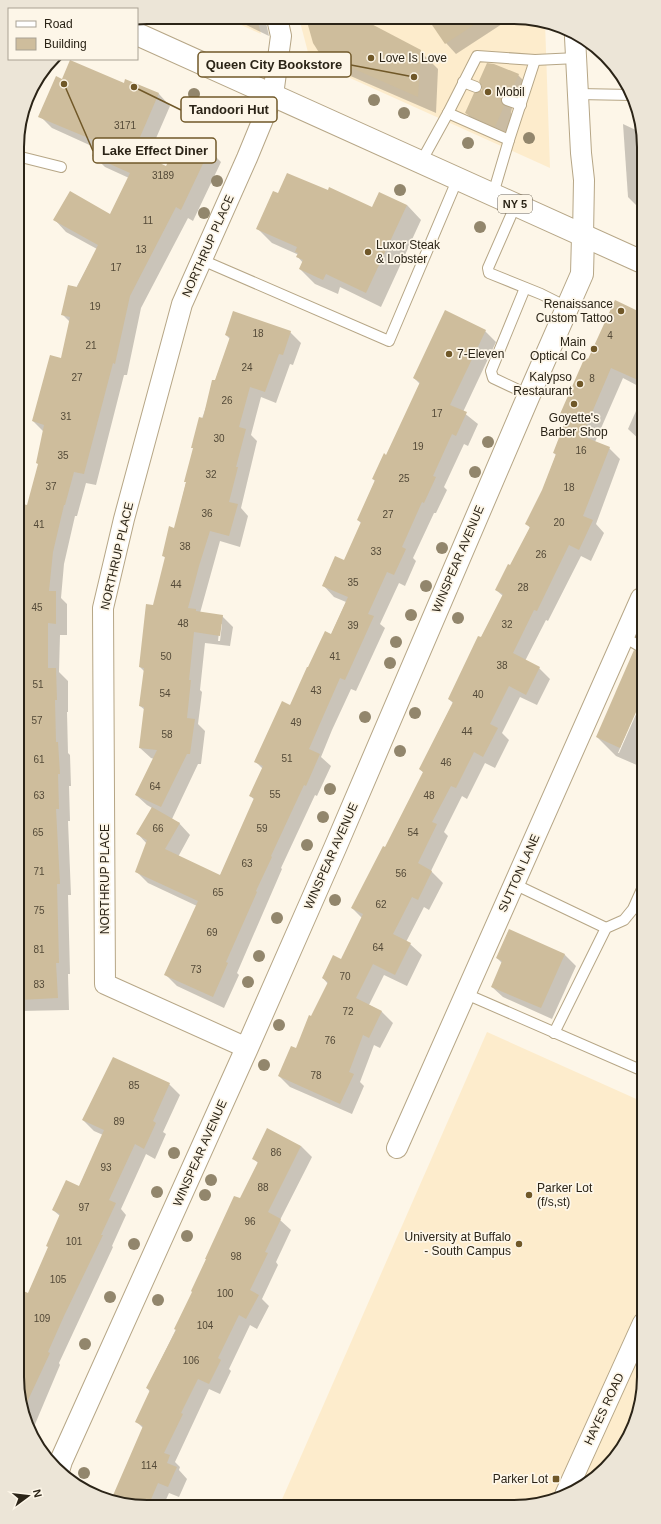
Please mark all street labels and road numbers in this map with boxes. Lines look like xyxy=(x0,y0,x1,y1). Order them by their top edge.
street label: NORTHRUP PLACE xyxy=(179,193,237,299)
road number: NY 5 xyxy=(498,195,532,213)
street label: NORTHRUP PLACE xyxy=(98,501,136,611)
street label: WINSPEAR AVENUE xyxy=(429,503,487,615)
street label: WINSPEAR AVENUE xyxy=(301,801,361,911)
street label: NORTHRUP PLACE xyxy=(98,824,112,934)
street label: SUTTON LANE xyxy=(496,832,542,914)
street label: WINSPEAR AVENUE xyxy=(170,1098,230,1208)
street label: HAYES ROAD xyxy=(581,1370,627,1447)

